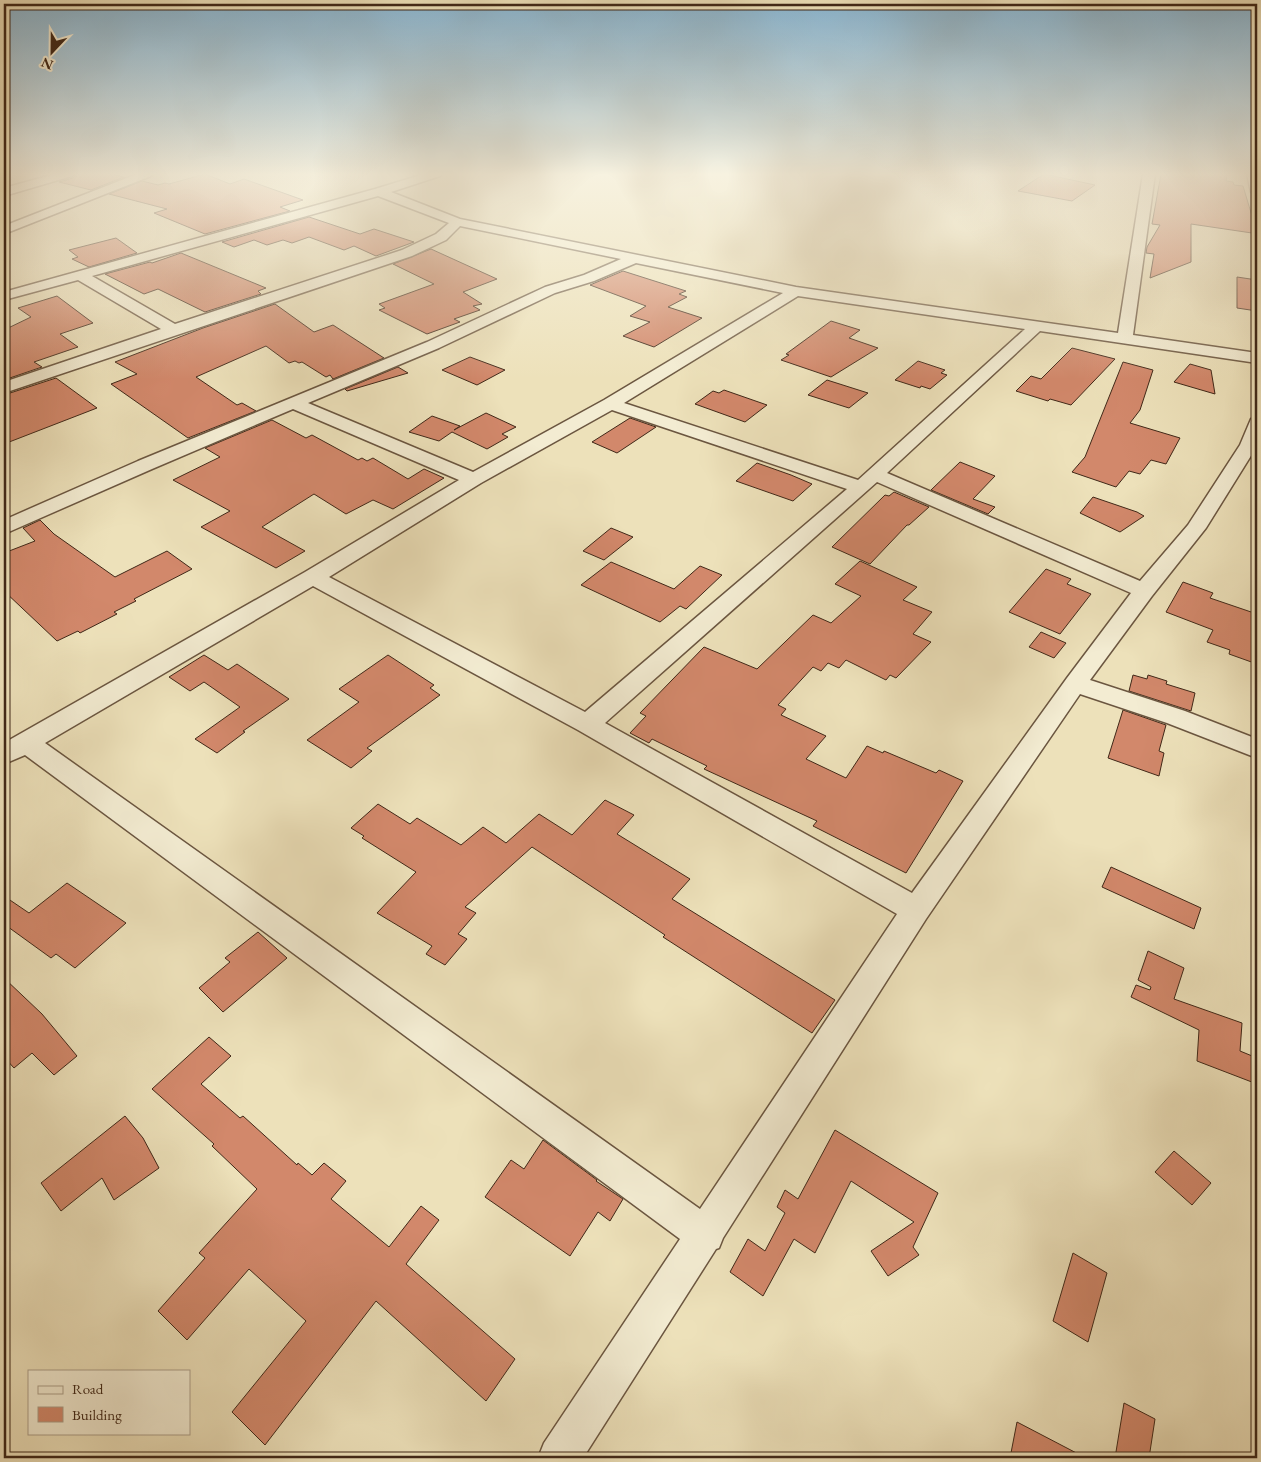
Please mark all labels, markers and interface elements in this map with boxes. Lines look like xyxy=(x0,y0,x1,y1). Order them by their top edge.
north arrow xyxy=(28,28,78,78)
text: N xyxy=(38,53,56,75)
legend xyxy=(28,1370,190,1434)
text: Road xyxy=(72,1379,104,1398)
text: Building xyxy=(72,1405,122,1424)

